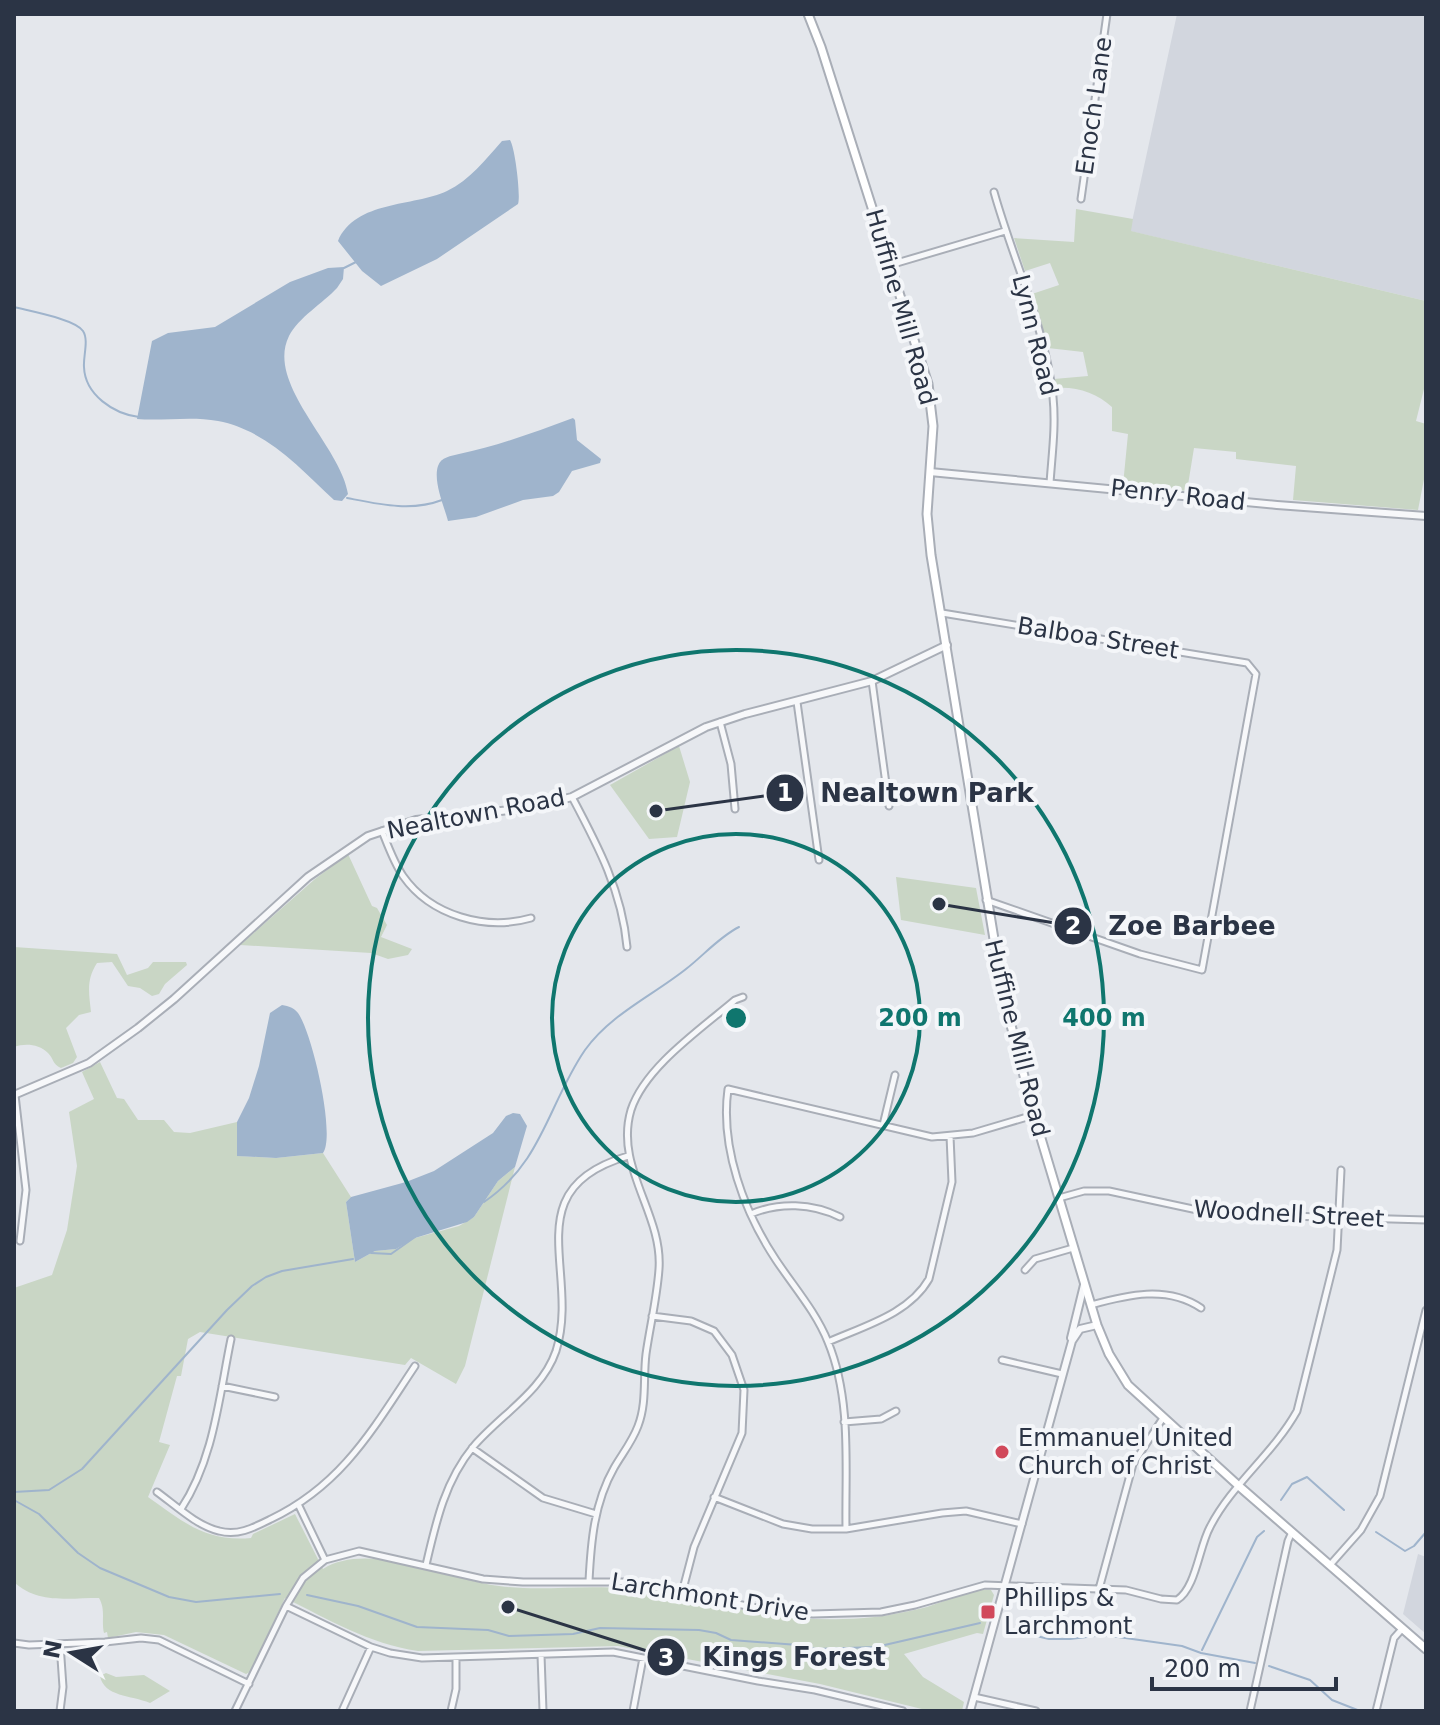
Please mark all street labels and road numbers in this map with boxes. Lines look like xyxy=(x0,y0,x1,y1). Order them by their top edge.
street label: Enoch Lane xyxy=(1070,35,1118,177)
street label: Huffine Mill Road xyxy=(860,206,942,408)
street label: Lynn Road xyxy=(1006,272,1064,398)
street label: Penry Road xyxy=(1109,474,1247,516)
street label: Balboa Street xyxy=(1015,611,1181,665)
street label: Nealtown Road xyxy=(385,783,567,845)
street label: Huffine Mill Road xyxy=(979,936,1055,1140)
street label: Woodnell Street xyxy=(1193,1195,1385,1233)
street label: Larchmont Drive xyxy=(609,1568,811,1626)

